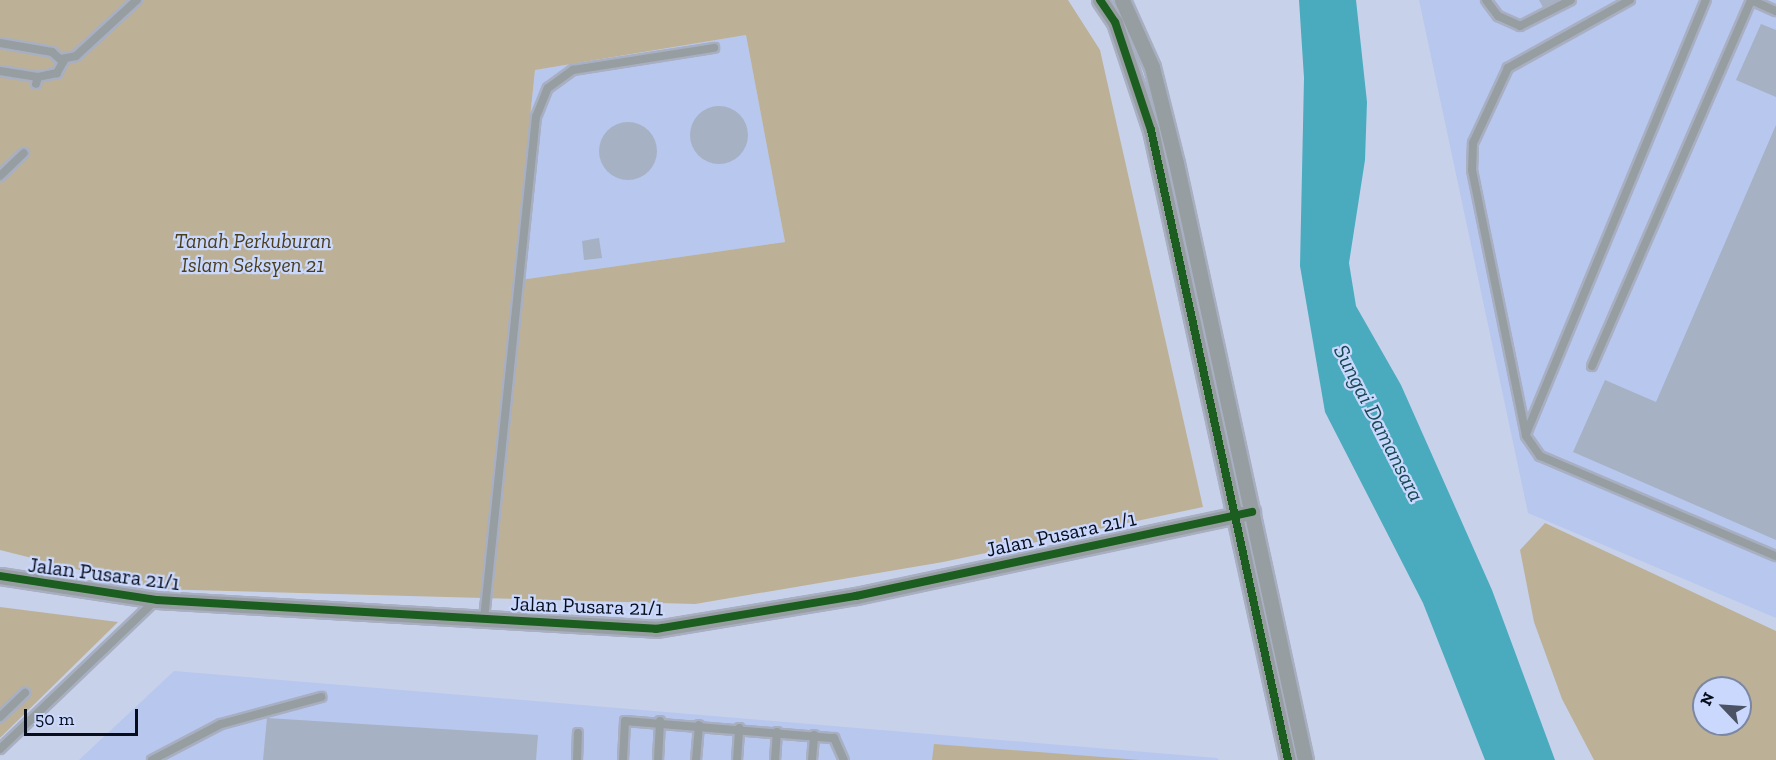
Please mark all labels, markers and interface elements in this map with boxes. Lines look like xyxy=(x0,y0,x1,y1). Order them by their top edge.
park label: Tanah Perkuburan Islam Seksyen 21 xyxy=(174,228,332,278)
water label: Sungai Damansara xyxy=(1328,340,1430,506)
street label: Jalan Pusara 21/1 xyxy=(984,506,1138,562)
street label: Jalan Pusara 21/1 xyxy=(27,552,181,596)
street label: Jalan Pusara 21/1 xyxy=(510,591,664,621)
north arrow xyxy=(1692,676,1752,736)
text: N xyxy=(1696,690,1718,709)
scale bar xyxy=(27,697,141,735)
text: 50 m xyxy=(35,708,74,730)

